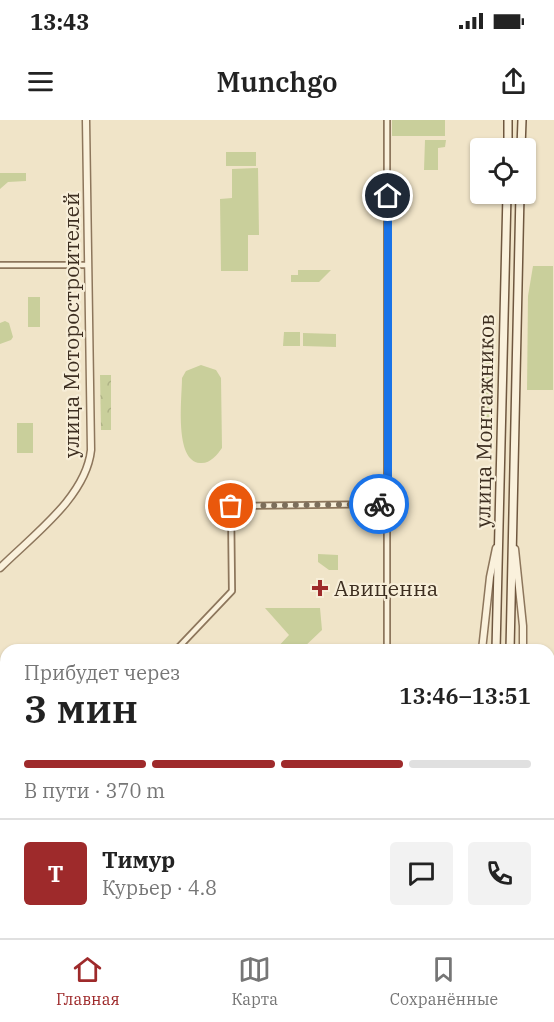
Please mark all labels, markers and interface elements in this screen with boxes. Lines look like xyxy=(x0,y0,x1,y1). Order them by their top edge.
text: 13:43 xyxy=(30,7,89,36)
text: Munchgo xyxy=(216,64,338,99)
icon: menu xyxy=(24,65,57,98)
icon: share xyxy=(497,65,530,98)
map controls xyxy=(470,138,536,204)
button: locate xyxy=(470,138,536,204)
pin xyxy=(362,170,413,221)
icon: home xyxy=(371,179,404,212)
street label: улица Моторостроителей xyxy=(57,192,85,458)
street label: улица Монтажников xyxy=(468,314,500,528)
courier xyxy=(349,474,409,534)
pin xyxy=(205,480,256,531)
icon: bike xyxy=(363,488,396,521)
icon: bag xyxy=(214,489,247,522)
place label: Авиценна xyxy=(334,574,438,602)
marker: Авиценна xyxy=(311,579,329,597)
text: Прибудет через xyxy=(24,659,180,686)
text: 13:46–13:51 xyxy=(399,681,531,710)
text: 3 мин xyxy=(24,683,138,734)
text: В пути · 370 m xyxy=(24,777,165,804)
button: chat xyxy=(390,842,453,905)
button: phone xyxy=(468,842,531,905)
text: Тимур xyxy=(102,845,175,874)
text: Т xyxy=(48,859,63,888)
text: Курьер · 4.8 xyxy=(102,874,217,901)
tab: Главная xyxy=(56,953,120,1009)
tab: Карта xyxy=(231,953,278,1009)
tab: Сохранённые xyxy=(390,953,498,1009)

